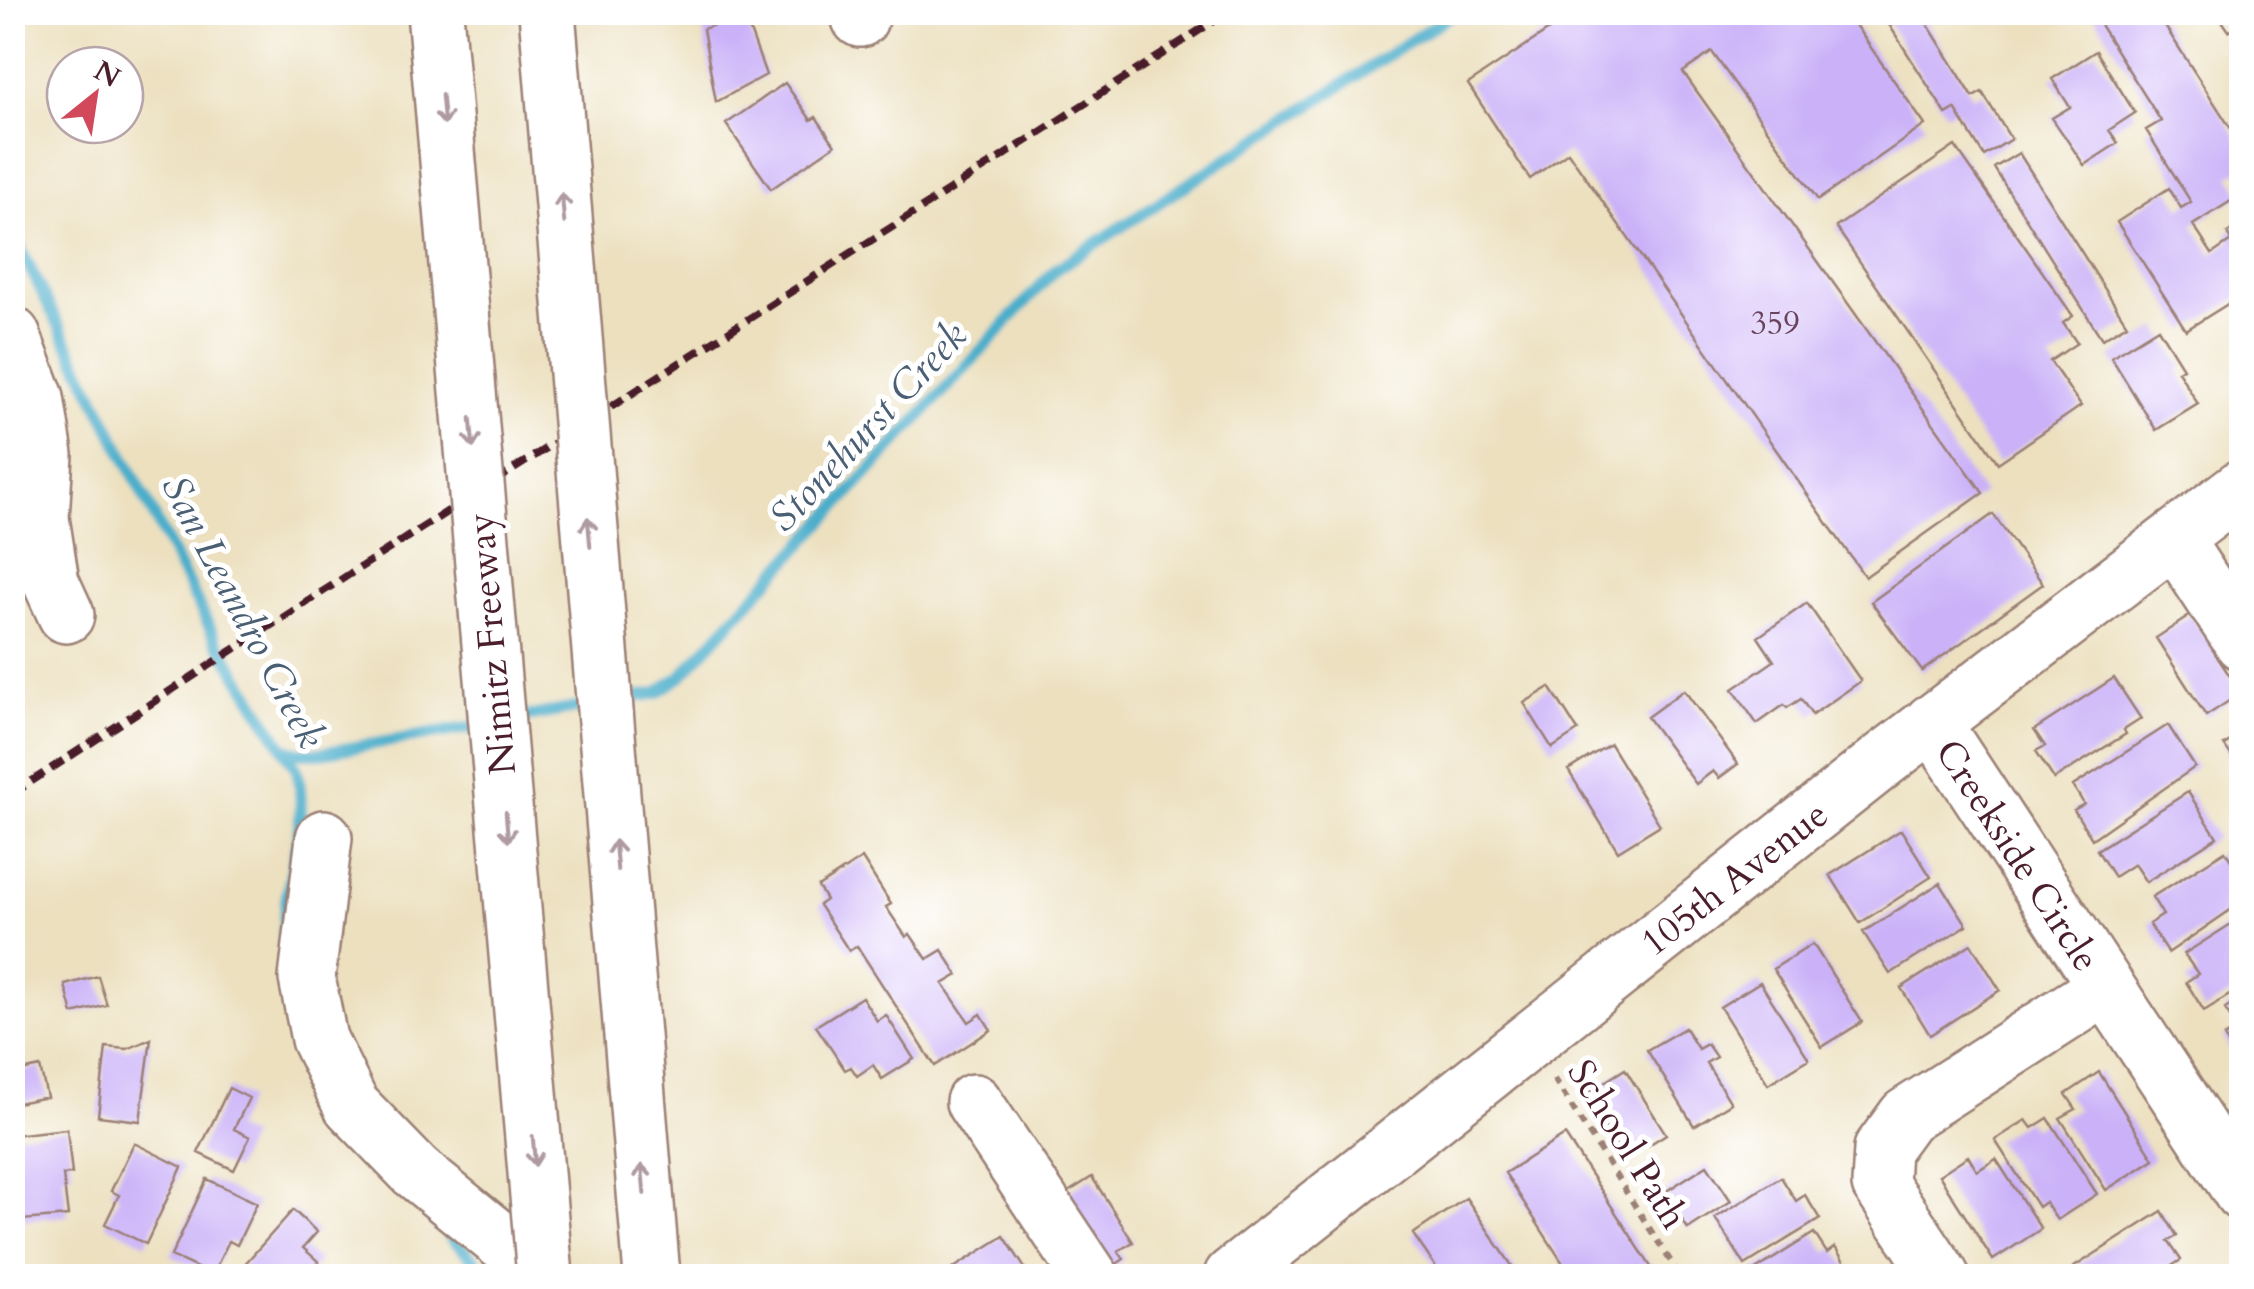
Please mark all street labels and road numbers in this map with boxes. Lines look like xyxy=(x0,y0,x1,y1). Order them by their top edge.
street label: Nimitz Freeway xyxy=(455,511,529,777)
street label: Creekside Circle xyxy=(1923,730,2112,982)
street label: 105th Avenue xyxy=(1630,789,1839,968)
street label: School Path xyxy=(1555,1050,1700,1239)

